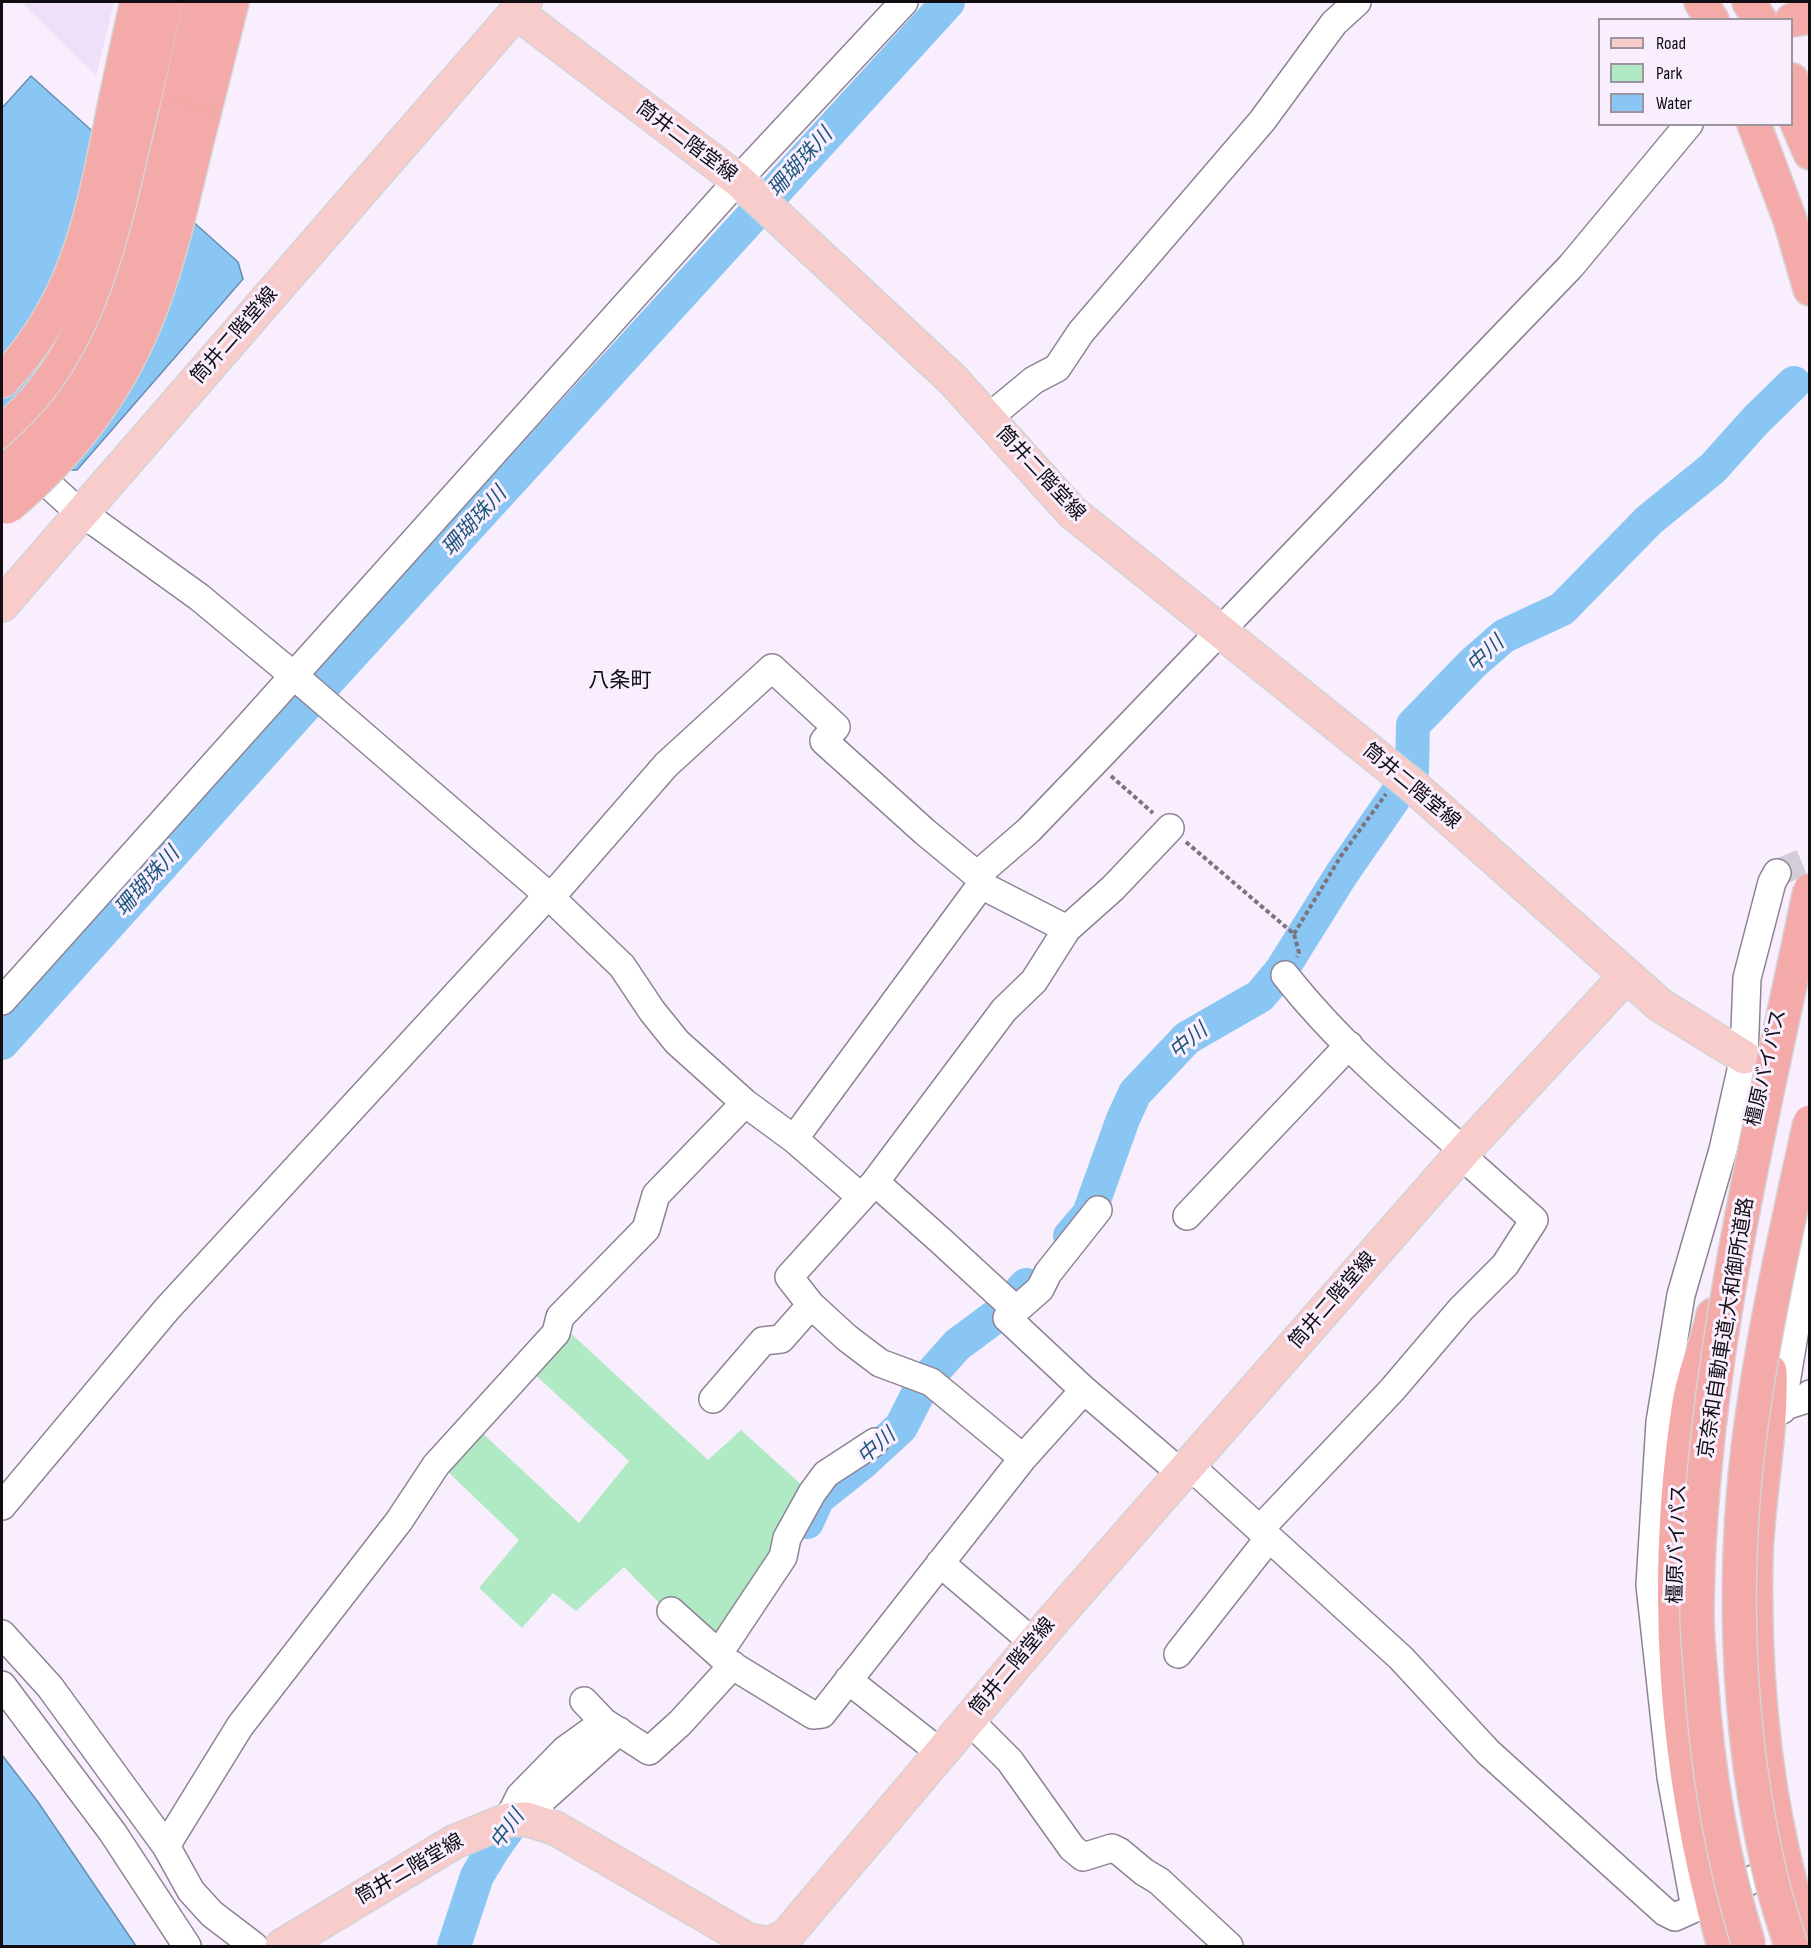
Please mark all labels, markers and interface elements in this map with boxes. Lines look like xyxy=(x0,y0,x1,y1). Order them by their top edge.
legend xyxy=(1598,18,1793,126)
text: Road xyxy=(1656,33,1686,54)
text: Park xyxy=(1656,63,1682,84)
text: Water xyxy=(1656,93,1692,114)
street label: 筒井二階堂線 xyxy=(631,96,741,188)
water label: 珊瑚珠川 xyxy=(764,123,838,203)
street label: 筒井二階堂線 xyxy=(187,283,283,389)
street label: 筒井二階堂線 xyxy=(990,422,1090,526)
water label: 珊瑚珠川 xyxy=(438,482,512,562)
water label: 中川 xyxy=(1462,631,1510,679)
district label: 八条町 xyxy=(589,669,651,695)
street label: 筒井二階堂線 xyxy=(1357,739,1465,835)
water label: 珊瑚珠川 xyxy=(111,842,185,922)
street label: 橿原バイパス xyxy=(1742,1007,1792,1129)
water label: 中川 xyxy=(1165,1019,1213,1065)
street label: 京奈和自動車道;大和御所道路 xyxy=(1695,1196,1759,1460)
street label: 筒井二階堂線 xyxy=(1285,1248,1381,1354)
water label: 中川 xyxy=(853,1424,901,1470)
street label: 橿原バイパス xyxy=(1664,1484,1692,1604)
street label: 筒井二階堂線 xyxy=(965,1613,1061,1721)
water label: 中川 xyxy=(485,1806,531,1854)
street label: 筒井二階堂線 xyxy=(352,1830,468,1910)

